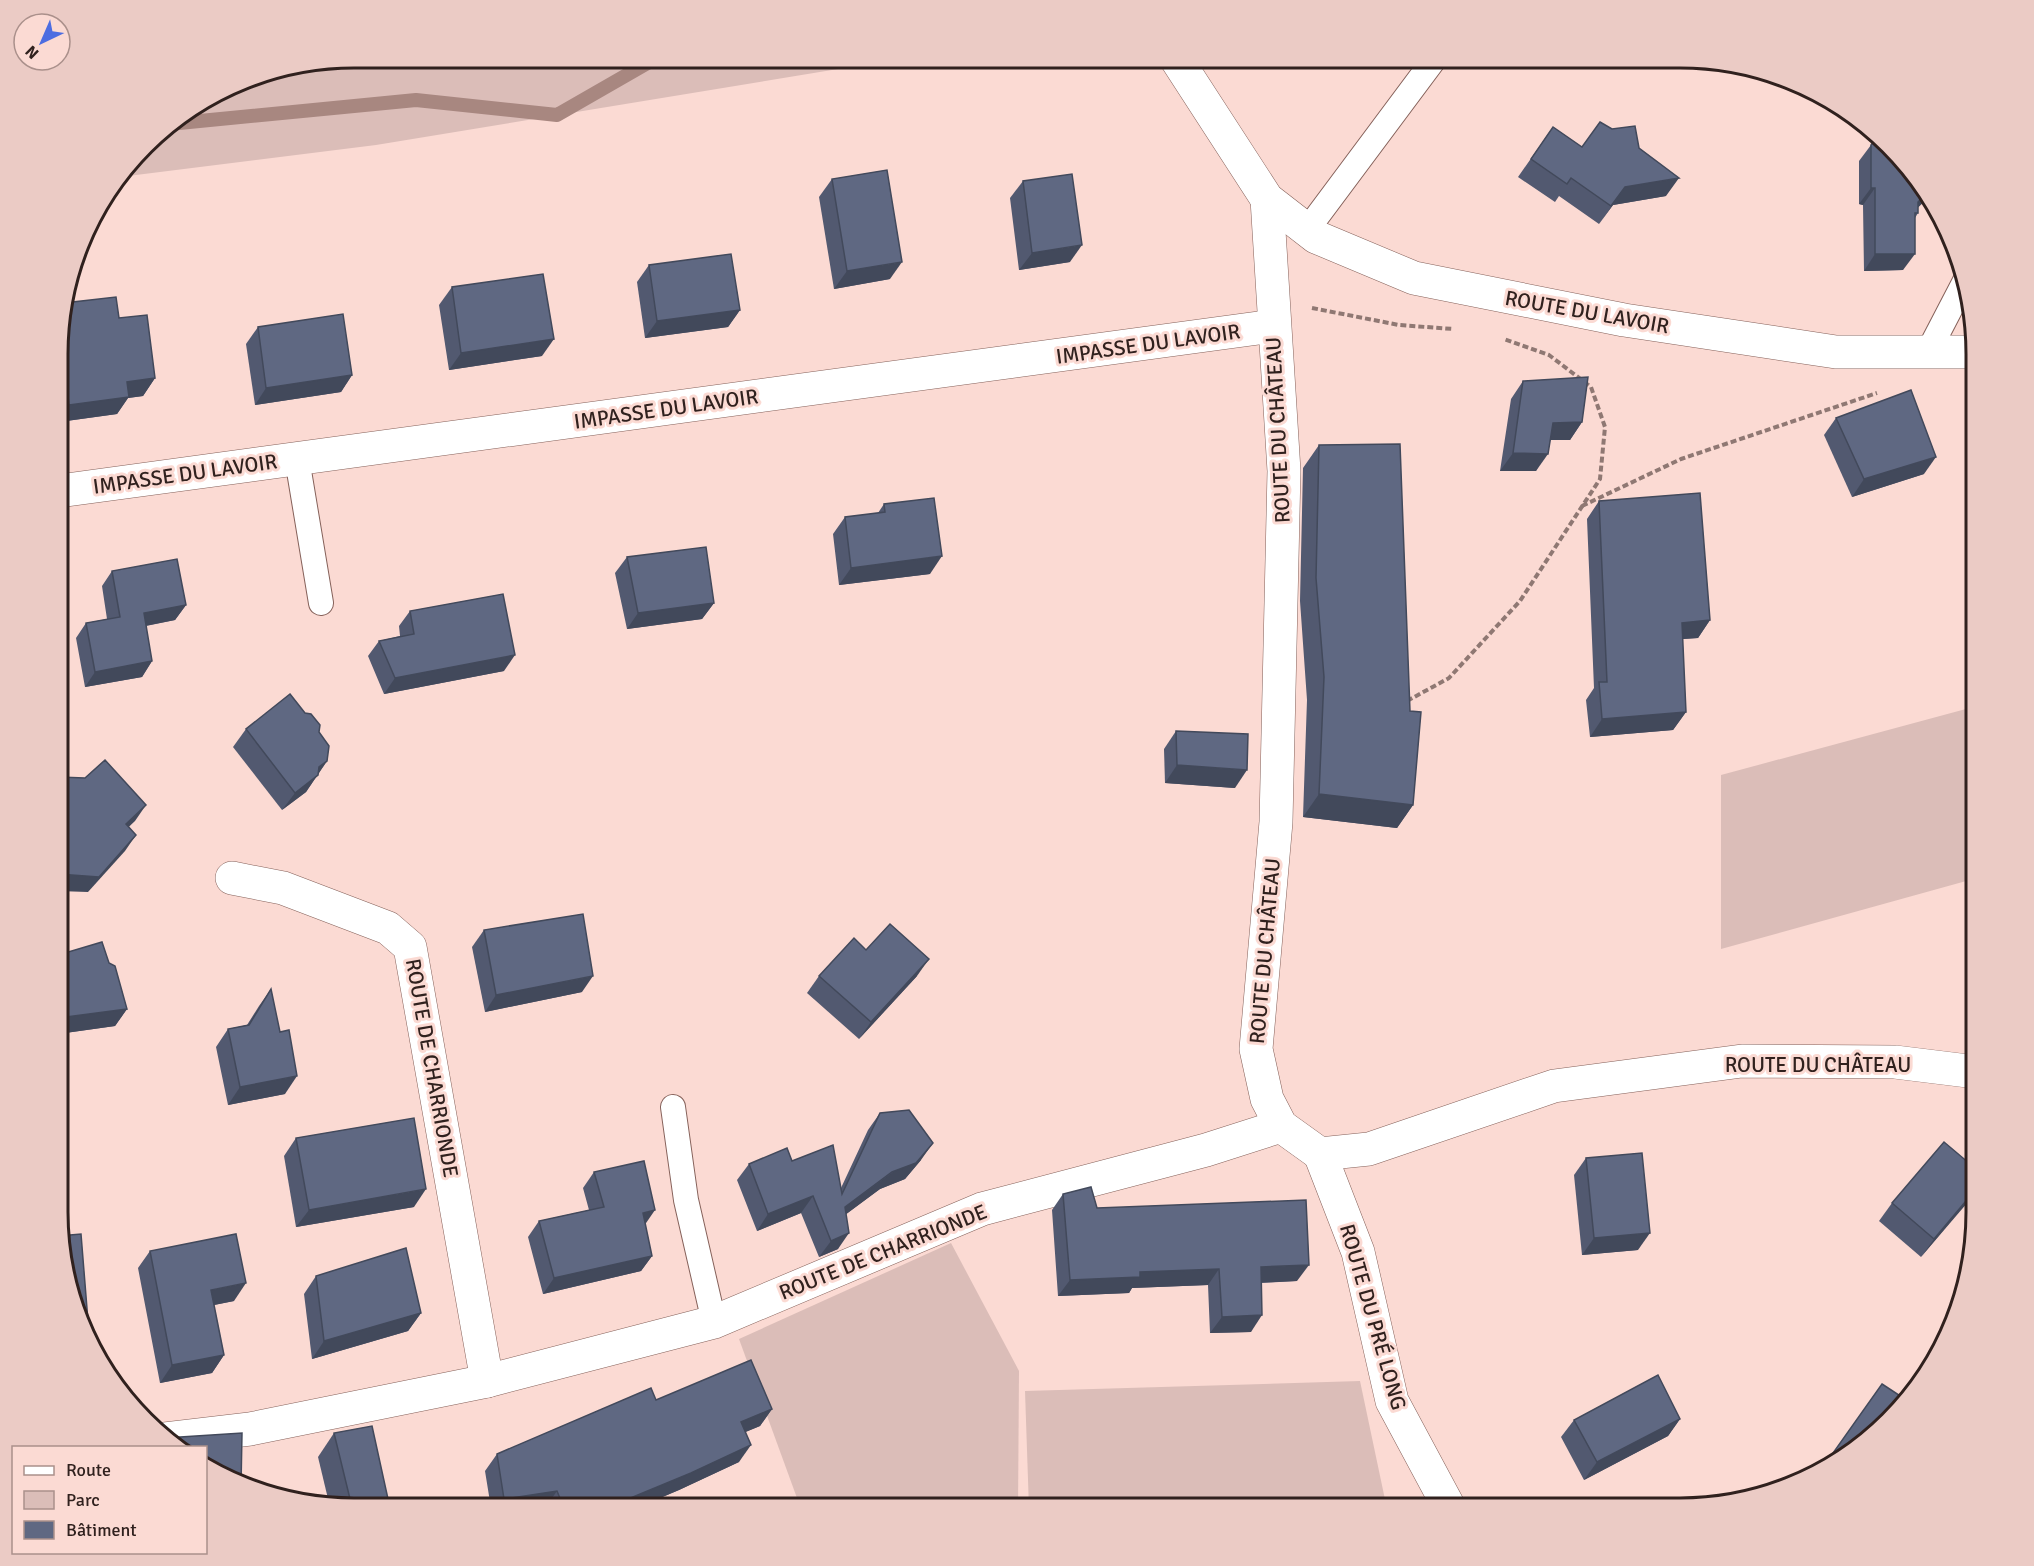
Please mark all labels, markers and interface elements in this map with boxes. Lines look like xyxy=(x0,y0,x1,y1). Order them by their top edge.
north arrow xyxy=(12,12,72,72)
text: N xyxy=(21,41,43,63)
street label: ROUTE DU LAVOIR xyxy=(1503,285,1671,339)
street label: IMPASSE DU LAVOIR xyxy=(1054,318,1242,370)
street label: ROUTE DU CHÂTEAU xyxy=(1260,336,1296,524)
street label: IMPASSE DU LAVOIR xyxy=(572,383,760,435)
street label: IMPASSE DU LAVOIR xyxy=(91,448,279,500)
street label: ROUTE DU CHÂTEAU xyxy=(1244,857,1286,1045)
street label: ROUTE DE CHARRIONDE xyxy=(400,957,464,1179)
street label: ROUTE DU CHÂTEAU xyxy=(1725,1052,1911,1078)
street label: ROUTE DE CHARRIONDE xyxy=(775,1198,991,1306)
street label: ROUTE DU PRÉ LONG xyxy=(1334,1221,1412,1413)
legend xyxy=(12,1446,207,1554)
text: Route xyxy=(66,1459,111,1481)
text: Parc xyxy=(66,1489,100,1511)
text: Bâtiment xyxy=(66,1519,137,1541)

